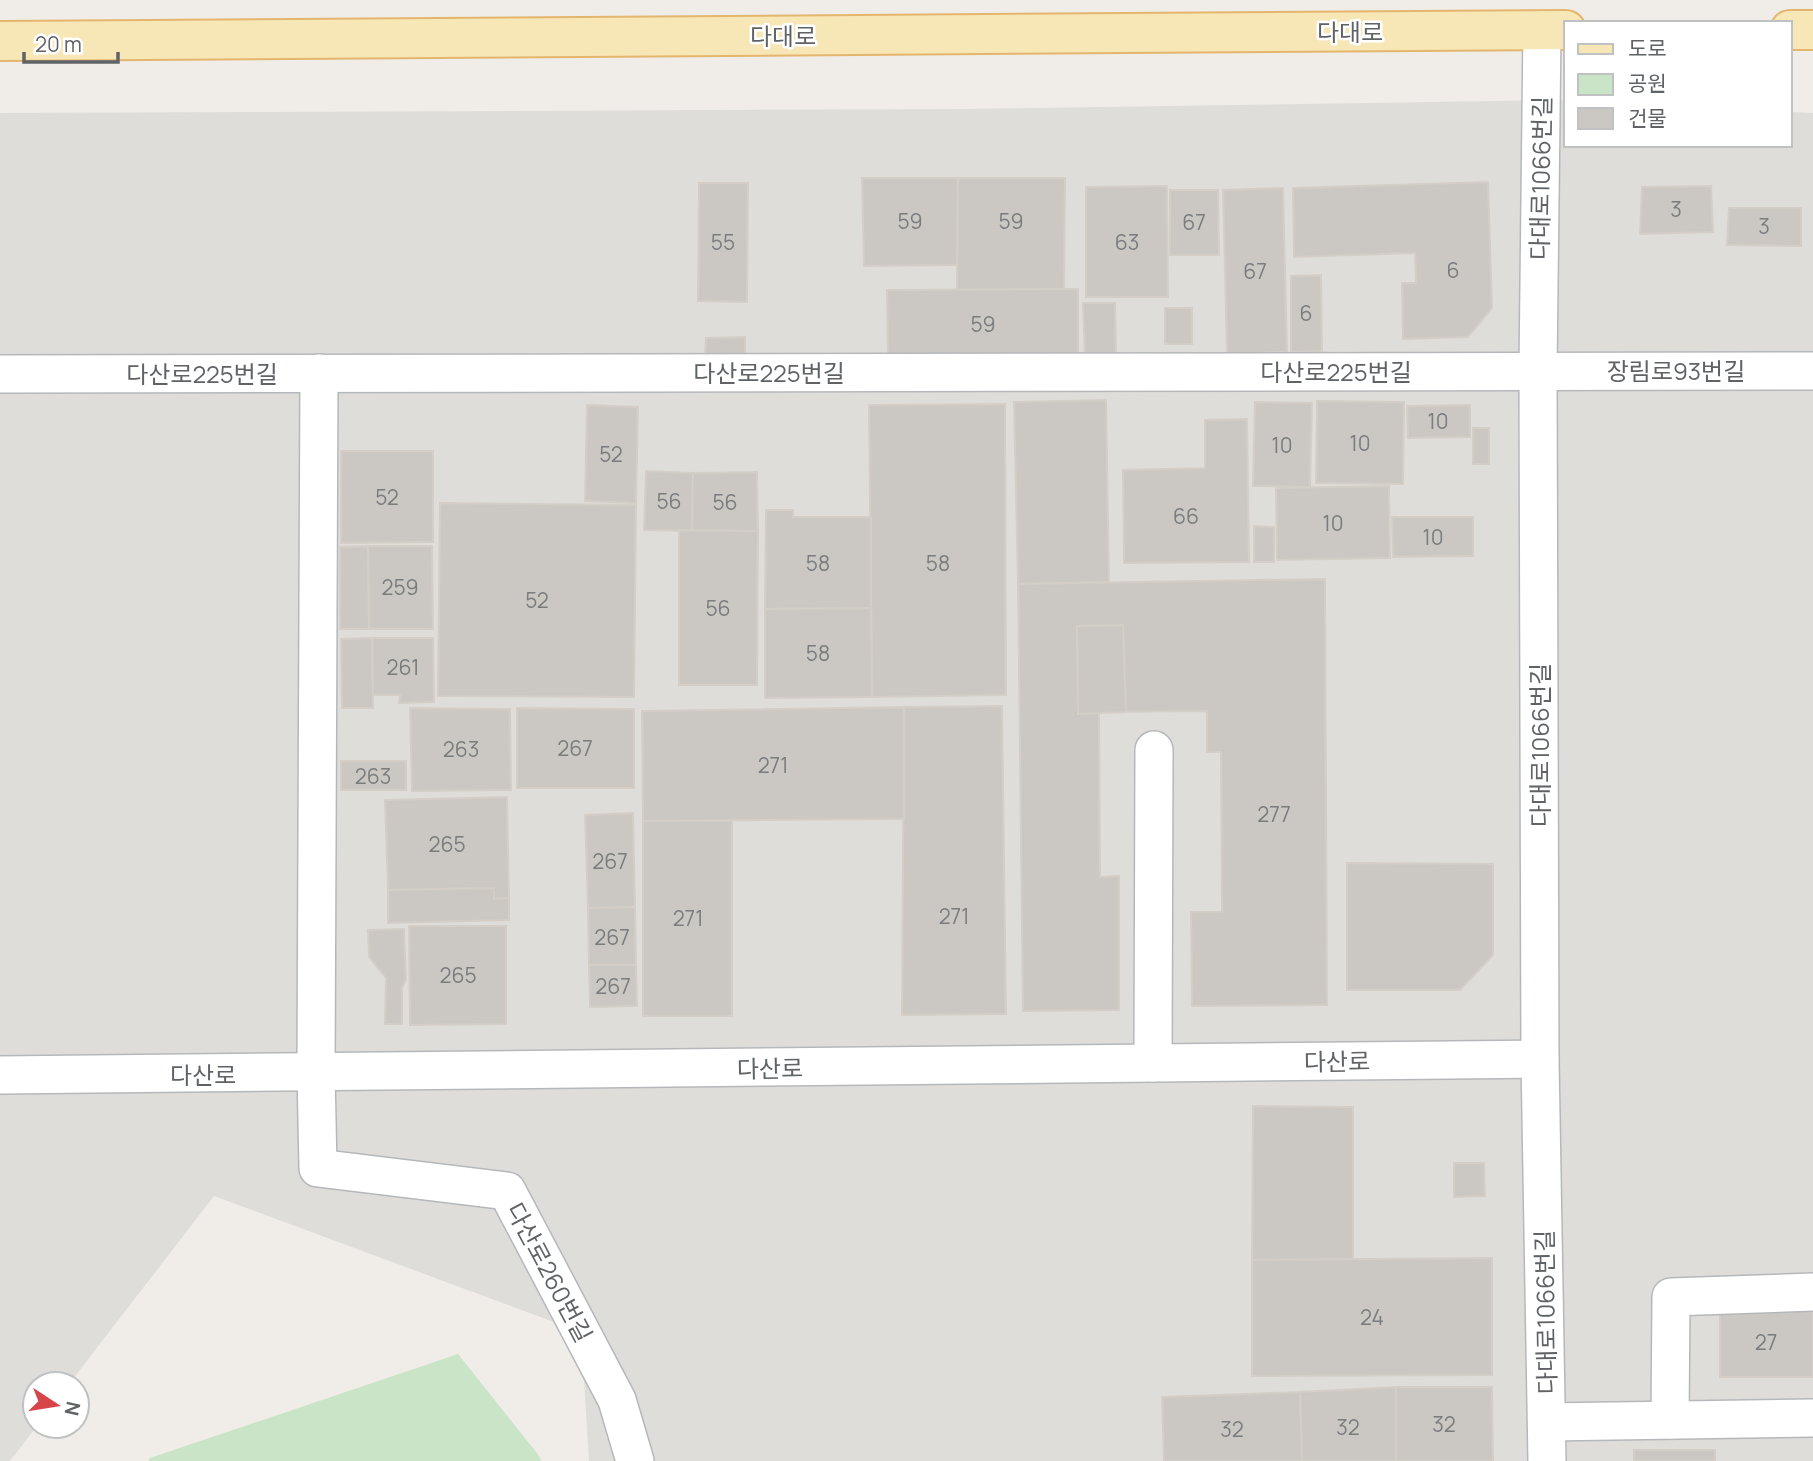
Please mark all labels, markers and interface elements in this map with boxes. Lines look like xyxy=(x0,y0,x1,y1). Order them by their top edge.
street label: 다대로 xyxy=(1317,15,1383,48)
street label: 다대로 xyxy=(750,19,816,52)
scale bar xyxy=(24,21,119,65)
legend xyxy=(1564,21,1792,147)
text: 20 m xyxy=(35,30,82,58)
text: 도로 xyxy=(1628,34,1667,62)
text: 공원 xyxy=(1628,69,1667,97)
street label: 다대로1066번길 xyxy=(1522,96,1558,260)
text: 건물 xyxy=(1628,104,1667,132)
house number: 3 xyxy=(1670,195,1682,223)
house number: 59 xyxy=(897,207,923,235)
house number: 59 xyxy=(998,207,1024,235)
house number: 67 xyxy=(1182,208,1206,236)
house number: 3 xyxy=(1758,212,1770,240)
house number: 55 xyxy=(711,228,735,256)
house number: 63 xyxy=(1115,228,1139,256)
house number: 6 xyxy=(1446,256,1460,284)
house number: 67 xyxy=(1243,257,1267,285)
house number: 6 xyxy=(1299,299,1313,327)
house number: 59 xyxy=(970,310,996,338)
street label: 장림로93번길 xyxy=(1607,354,1745,387)
street label: 다산로225번길 xyxy=(1260,355,1412,388)
street label: 다산로225번길 xyxy=(693,356,845,389)
street label: 다산로225번길 xyxy=(126,357,278,390)
house number: 10 xyxy=(1428,407,1449,435)
house number: 10 xyxy=(1350,429,1371,457)
house number: 10 xyxy=(1272,431,1293,459)
house number: 52 xyxy=(599,440,623,468)
house number: 52 xyxy=(375,483,399,511)
house number: 56 xyxy=(656,487,682,515)
house number: 56 xyxy=(712,488,738,516)
house number: 66 xyxy=(1173,502,1199,530)
house number: 10 xyxy=(1323,509,1344,537)
house number: 10 xyxy=(1423,523,1444,551)
house number: 58 xyxy=(806,549,830,577)
house number: 58 xyxy=(926,549,950,577)
house number: 259 xyxy=(381,573,419,601)
house number: 52 xyxy=(525,586,549,614)
house number: 56 xyxy=(705,594,731,622)
house number: 58 xyxy=(806,639,830,667)
house number: 261 xyxy=(387,653,419,681)
street label: 다대로1066번길 xyxy=(1523,663,1556,827)
house number: 267 xyxy=(557,734,593,762)
house number: 263 xyxy=(443,735,479,763)
house number: 271 xyxy=(758,751,788,779)
house number: 263 xyxy=(355,762,391,790)
house number: 277 xyxy=(1257,800,1291,828)
house number: 265 xyxy=(428,830,466,858)
house number: 267 xyxy=(592,847,628,875)
house number: 271 xyxy=(939,902,969,930)
house number: 271 xyxy=(673,904,703,932)
house number: 267 xyxy=(594,923,630,951)
house number: 265 xyxy=(439,961,477,989)
house number: 267 xyxy=(595,972,631,1000)
street label: 다산로 xyxy=(1304,1044,1370,1078)
street label: 다산로 xyxy=(737,1051,803,1085)
street label: 다산로 xyxy=(170,1058,236,1091)
street label: 다산로260번길 xyxy=(499,1196,601,1348)
street label: 다대로1066번길 xyxy=(1527,1230,1563,1394)
house number: 24 xyxy=(1360,1303,1384,1331)
house number: 27 xyxy=(1755,1328,1777,1356)
north arrow xyxy=(21,1370,91,1440)
text: N xyxy=(58,1399,87,1418)
house number: 32 xyxy=(1432,1410,1456,1438)
house number: 32 xyxy=(1336,1413,1360,1441)
house number: 32 xyxy=(1220,1415,1244,1443)

